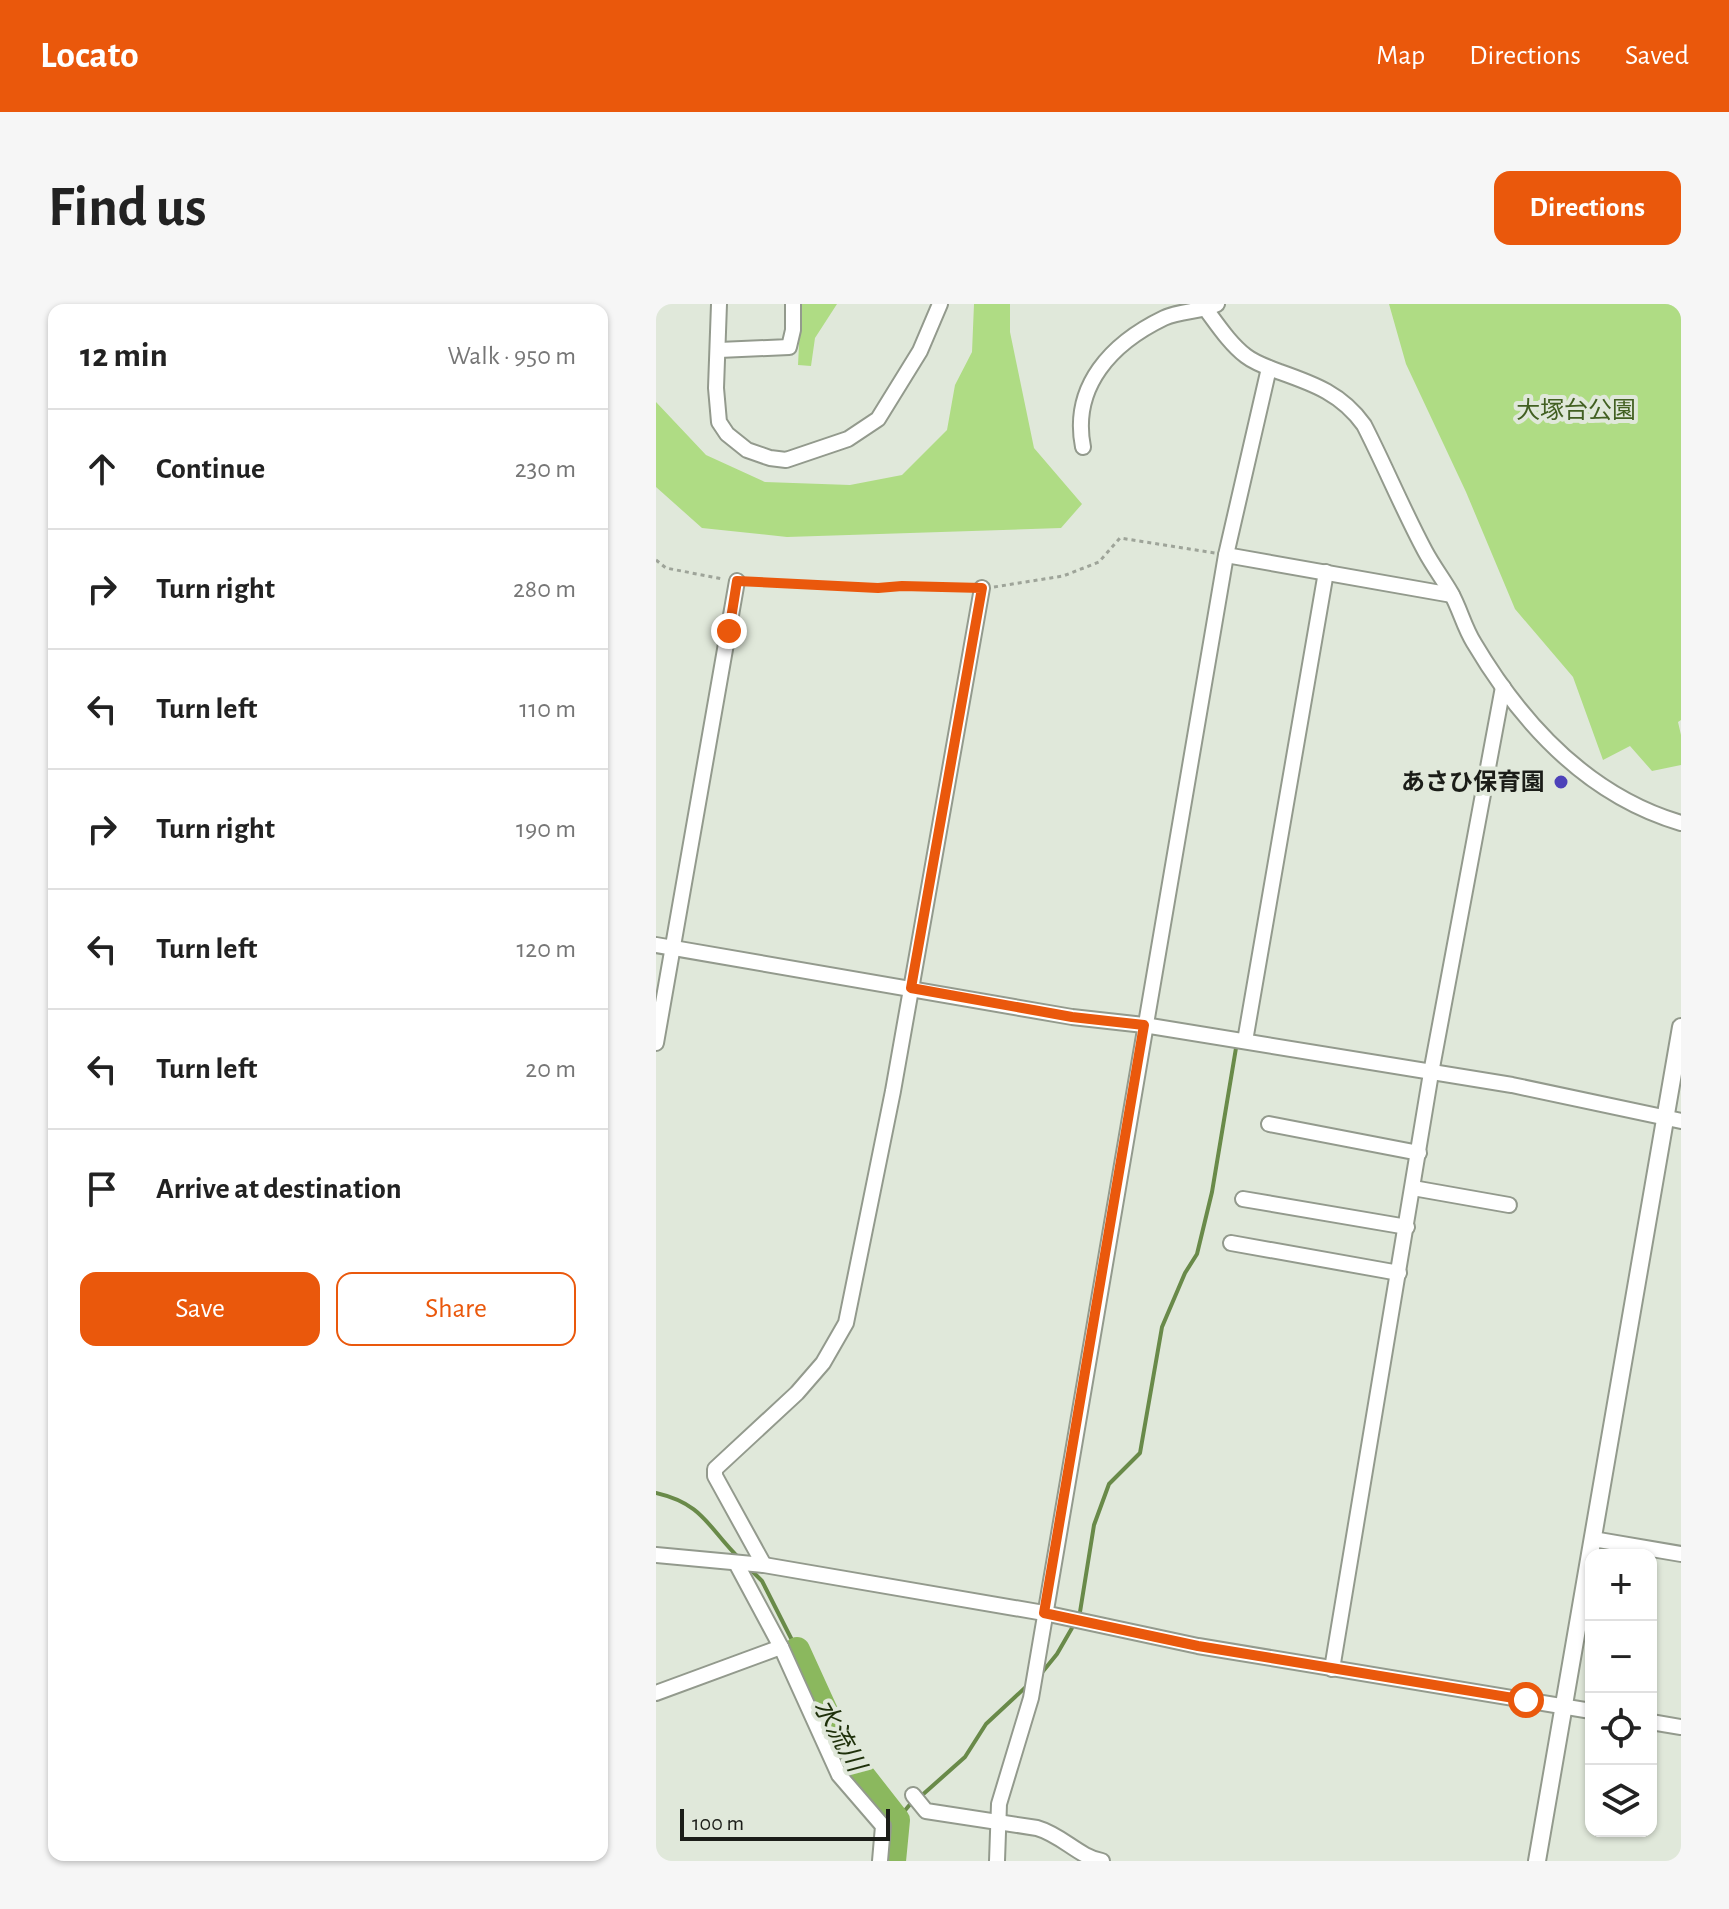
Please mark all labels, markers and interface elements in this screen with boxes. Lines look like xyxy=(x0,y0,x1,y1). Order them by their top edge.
text: Locato xyxy=(40,37,139,75)
text: Map xyxy=(1376,42,1425,70)
text: Directions xyxy=(1469,42,1581,70)
text: Saved xyxy=(1625,42,1689,70)
button: Directions xyxy=(1494,171,1681,245)
text: Find us xyxy=(48,180,206,236)
text: 12 min xyxy=(80,339,168,373)
text: Walk · 950 m xyxy=(447,343,576,369)
park label: 大塚台公園 xyxy=(1516,397,1636,423)
icon: ahead xyxy=(80,447,124,491)
text: Continue xyxy=(156,454,265,484)
text: 230 m xyxy=(515,456,576,482)
icon: right xyxy=(80,567,124,611)
text: Turn right xyxy=(156,574,275,604)
text: 280 m xyxy=(513,576,576,602)
route end xyxy=(711,613,747,649)
icon: left xyxy=(80,687,124,731)
text: Turn left xyxy=(156,694,257,724)
text: 110 m xyxy=(519,696,576,722)
place label: あさひ保育園 xyxy=(1401,769,1545,795)
marker: あさひ保育園 xyxy=(1552,773,1570,791)
icon: right xyxy=(80,807,124,851)
text: Turn right xyxy=(156,814,275,844)
text: 190 m xyxy=(516,816,576,842)
icon: left xyxy=(80,927,124,971)
text: Turn left xyxy=(156,934,257,964)
text: 120 m xyxy=(516,936,576,962)
icon: left xyxy=(80,1047,124,1091)
text: Turn left xyxy=(156,1054,257,1084)
text: 20 m xyxy=(525,1056,576,1082)
icon: arrive xyxy=(80,1167,124,1211)
text: Arrive at destination xyxy=(156,1174,402,1204)
button: Save xyxy=(80,1272,320,1346)
button: Share xyxy=(336,1272,576,1346)
map controls xyxy=(1585,1549,1657,1837)
button: + xyxy=(1585,1549,1657,1621)
button: − xyxy=(1585,1621,1657,1693)
route start xyxy=(1508,1682,1544,1718)
button: locate xyxy=(1585,1693,1657,1765)
water label: 水流川 xyxy=(809,1695,872,1779)
button: layers xyxy=(1585,1765,1657,1837)
scale bar xyxy=(680,1805,890,1841)
text: 100 m xyxy=(692,1812,744,1834)

